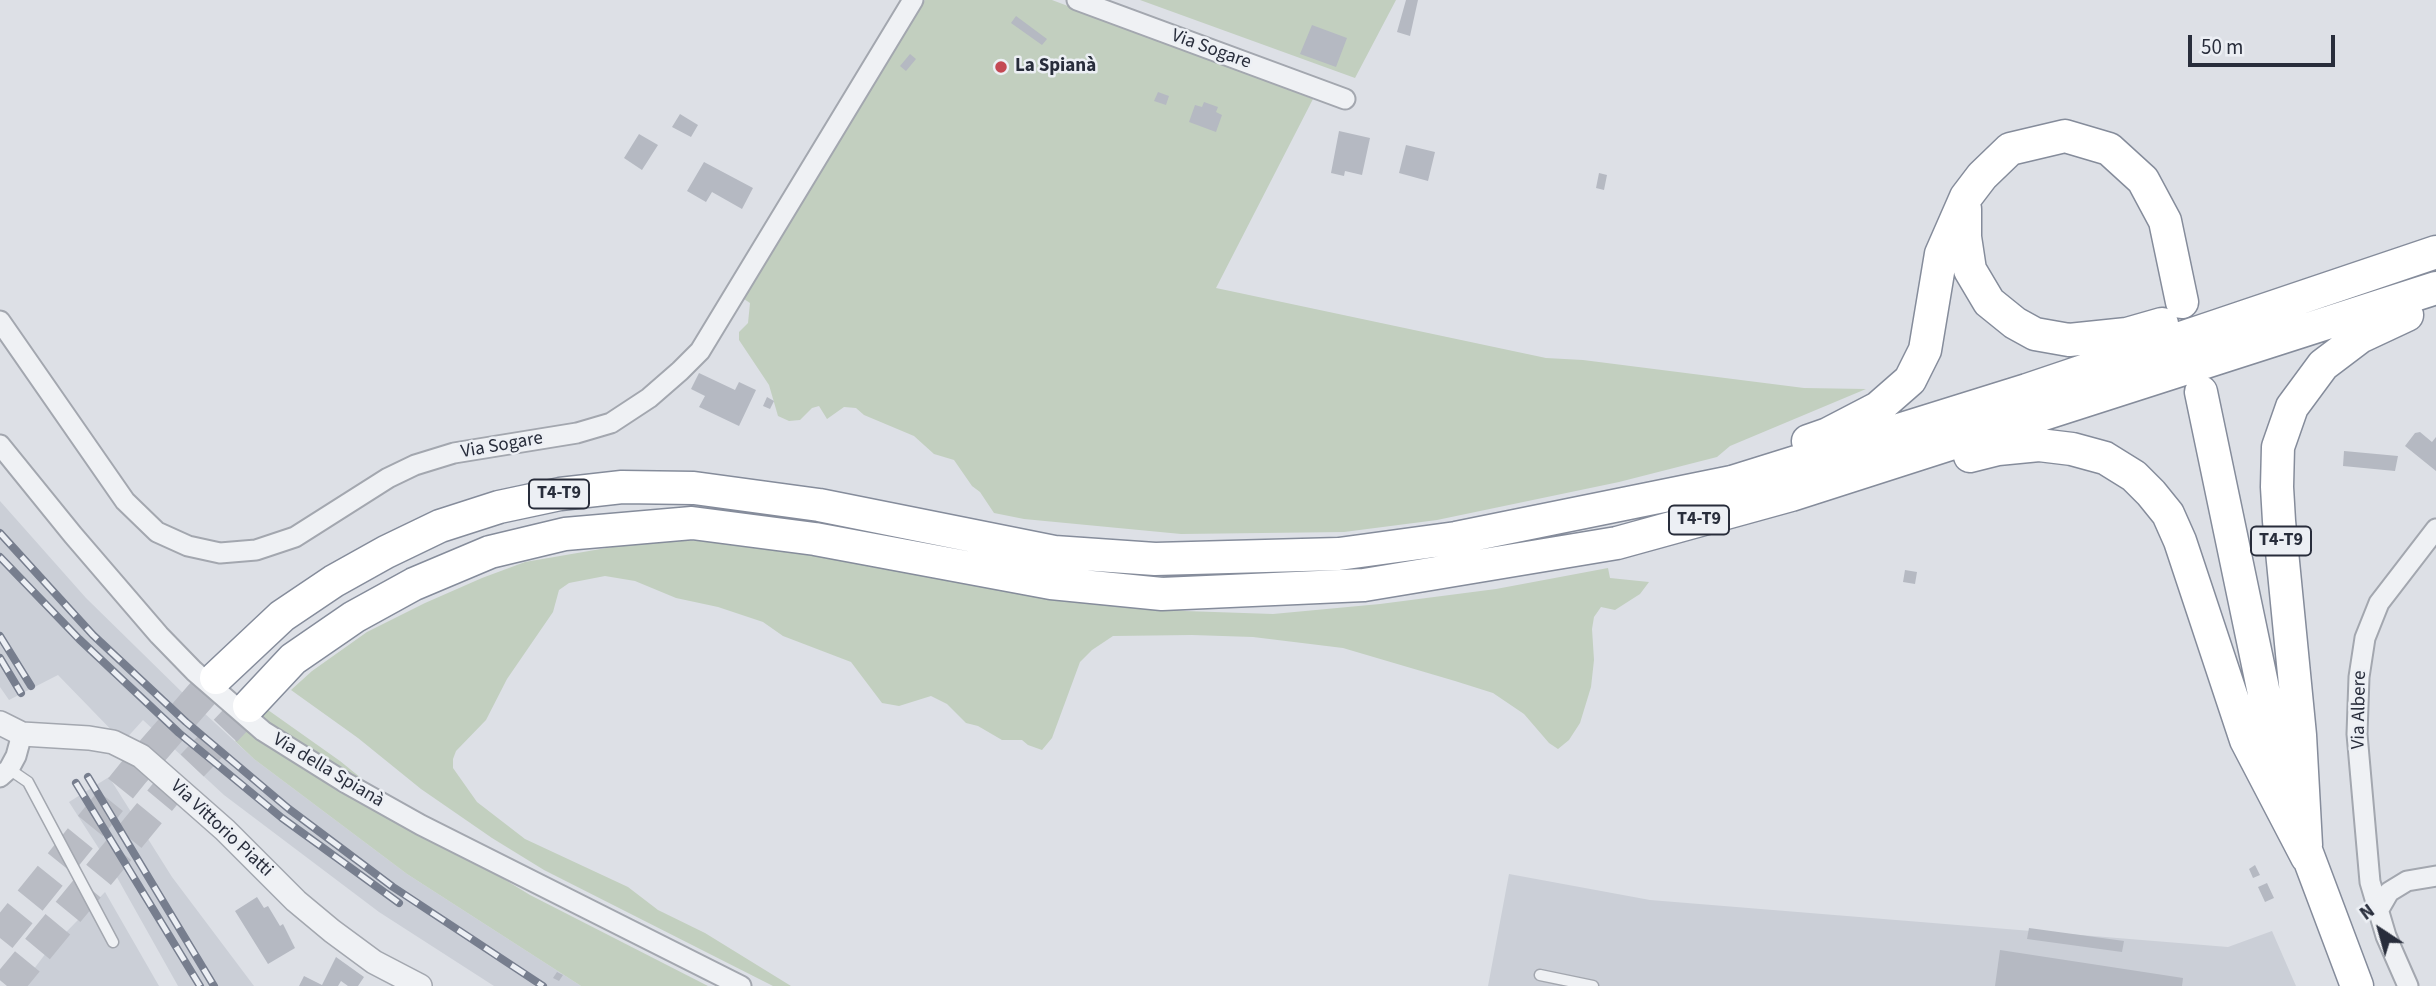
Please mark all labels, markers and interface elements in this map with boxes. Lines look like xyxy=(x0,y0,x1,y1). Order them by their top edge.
scale bar xyxy=(2191,21,2338,65)
street label: Via Sogare xyxy=(1168,25,1254,75)
text: 50 m xyxy=(2201,32,2243,62)
place label: La Spianà xyxy=(1015,56,1096,78)
marker: La Spianà xyxy=(993,59,1009,75)
street label: Via Sogare xyxy=(459,428,545,464)
road number: T4-T9 xyxy=(529,480,589,508)
road number: T4-T9 xyxy=(1669,506,1729,534)
road number: T4-T9 xyxy=(2251,526,2311,556)
street label: Via Albere xyxy=(2348,670,2372,750)
street label: Via della Spianà xyxy=(268,729,388,813)
street label: Via Vittorio Piatti xyxy=(165,776,277,882)
north arrow xyxy=(2345,895,2415,965)
text: N xyxy=(2354,898,2380,927)

